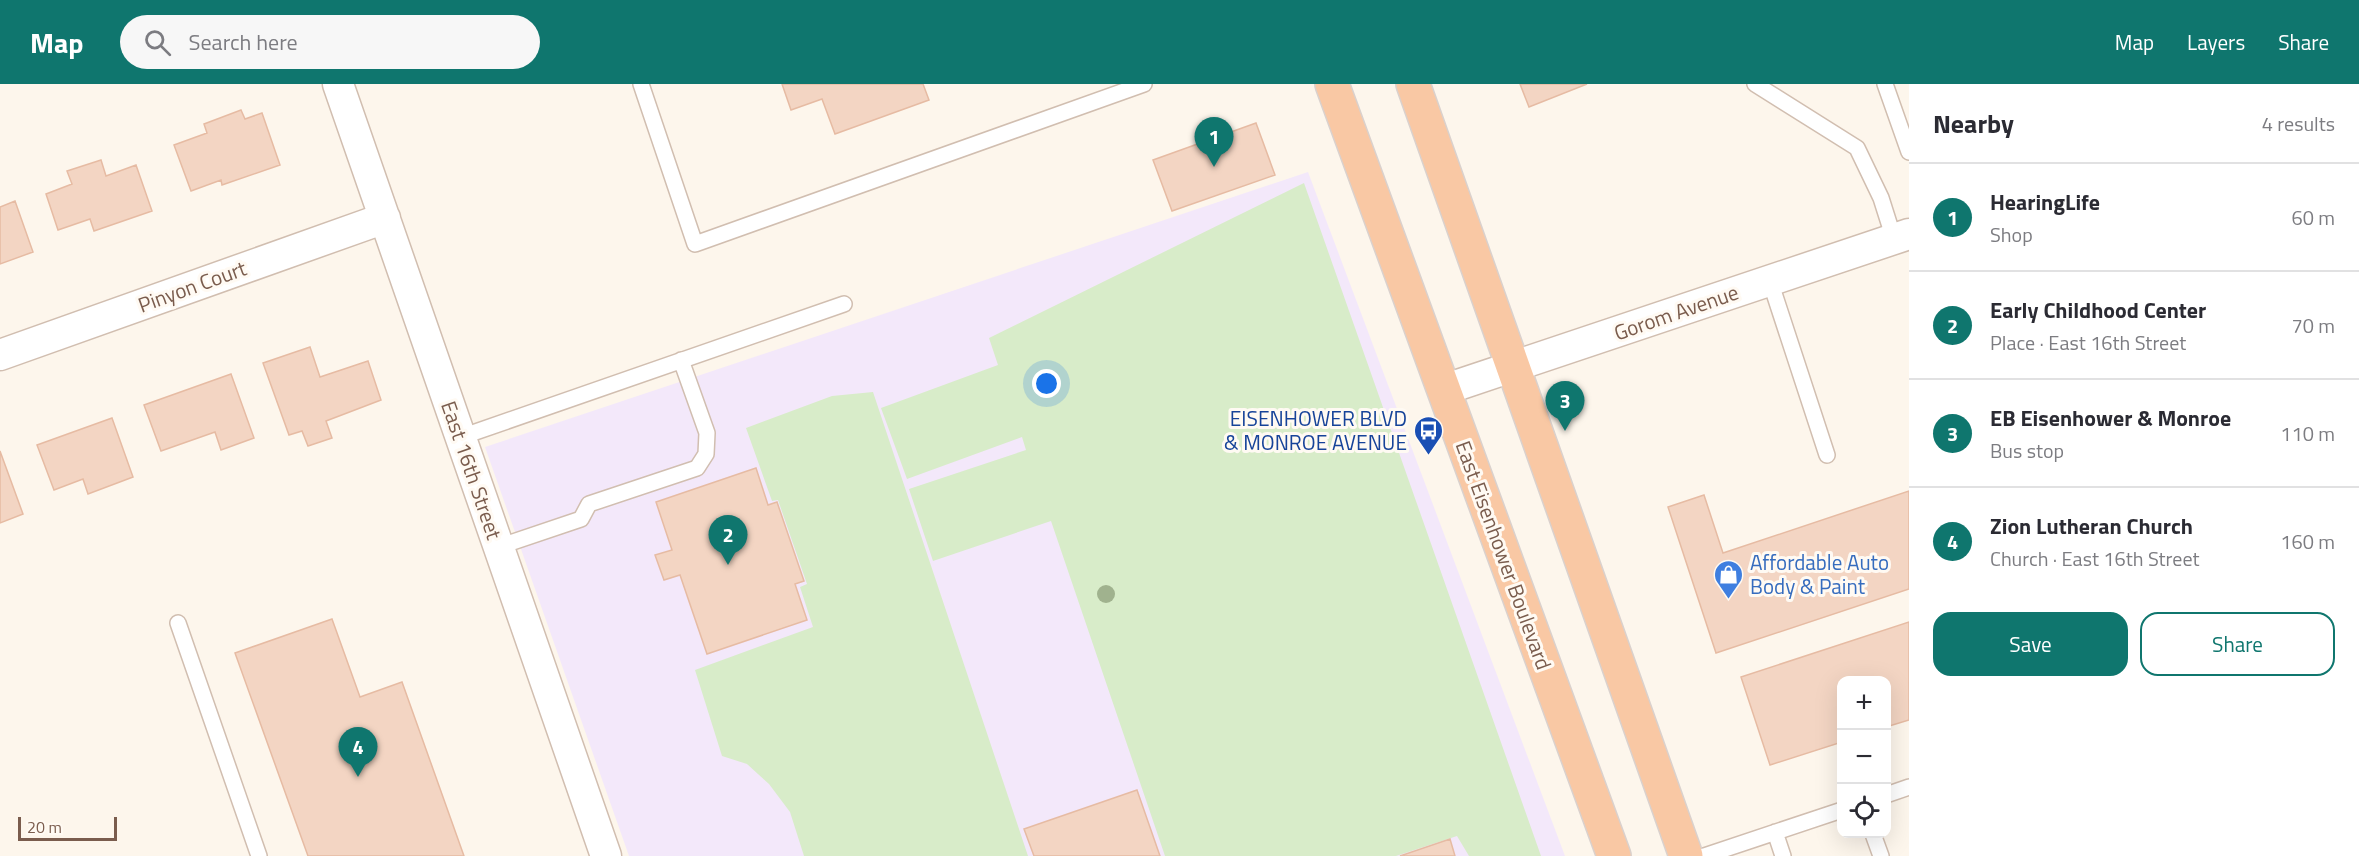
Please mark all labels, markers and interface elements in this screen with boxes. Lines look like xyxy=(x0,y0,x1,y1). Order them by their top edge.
search box xyxy=(120,15,540,69)
text: Map xyxy=(30,21,84,64)
text: Search here xyxy=(189,25,298,59)
icon: search xyxy=(141,26,174,59)
text: Map xyxy=(2115,26,2154,58)
text: Layers xyxy=(2187,26,2245,58)
text: Share xyxy=(2278,26,2329,58)
text: Nearby xyxy=(1933,104,2014,143)
text: 4 results xyxy=(2262,108,2335,139)
pin: 1 xyxy=(1194,118,1234,167)
text: HearingLife xyxy=(1990,185,2100,219)
text: 1 xyxy=(1947,202,1958,233)
text: 60 m xyxy=(2291,202,2335,233)
text: Shop xyxy=(1990,219,2033,250)
street label: Pinyon Court xyxy=(133,251,251,320)
street label: Gorom Avenue xyxy=(1609,276,1743,348)
text: Early Childhood Center xyxy=(1990,293,2206,327)
text: 2 xyxy=(1947,310,1958,341)
text: 70 m xyxy=(2291,310,2335,341)
text: Place · East 16th Street xyxy=(1990,327,2186,358)
your location xyxy=(1032,369,1061,398)
pin: 3 xyxy=(1546,382,1584,431)
street label: East 16th Street xyxy=(433,396,511,544)
text: EB Eisenhower & Monroe xyxy=(1990,401,2231,435)
place label: EISENHOWER BLVD & MONROE AVENUE xyxy=(1224,402,1407,458)
bus stop icon: EISENHOWER BLVD & MONROE AVENUE xyxy=(1412,414,1444,456)
text: 3 xyxy=(1947,418,1958,449)
text: 110 m xyxy=(2280,418,2335,449)
text: Bus stop xyxy=(1990,435,2064,466)
street label: East Eisenhower Boulevard xyxy=(1448,436,1560,674)
text: Zion Lutheran Church xyxy=(1990,509,2193,543)
pin: 2 xyxy=(708,516,748,565)
text: 4 xyxy=(1947,526,1958,557)
text: 160 m xyxy=(2280,526,2335,557)
text: Church · East 16th Street xyxy=(1990,543,2199,574)
place label: Affordable Auto Body & Paint xyxy=(1750,546,1889,602)
shop icon: Affordable Auto Body & Paint xyxy=(1713,558,1745,600)
button: Save xyxy=(1933,612,2128,676)
button: Share xyxy=(2140,612,2335,676)
map controls xyxy=(1837,676,1891,838)
button: + xyxy=(1837,676,1891,730)
pin: 4 xyxy=(338,728,378,777)
button: − xyxy=(1837,730,1891,784)
button: locate xyxy=(1837,784,1891,838)
scale bar xyxy=(18,814,117,842)
text: 20 m xyxy=(27,815,62,839)

